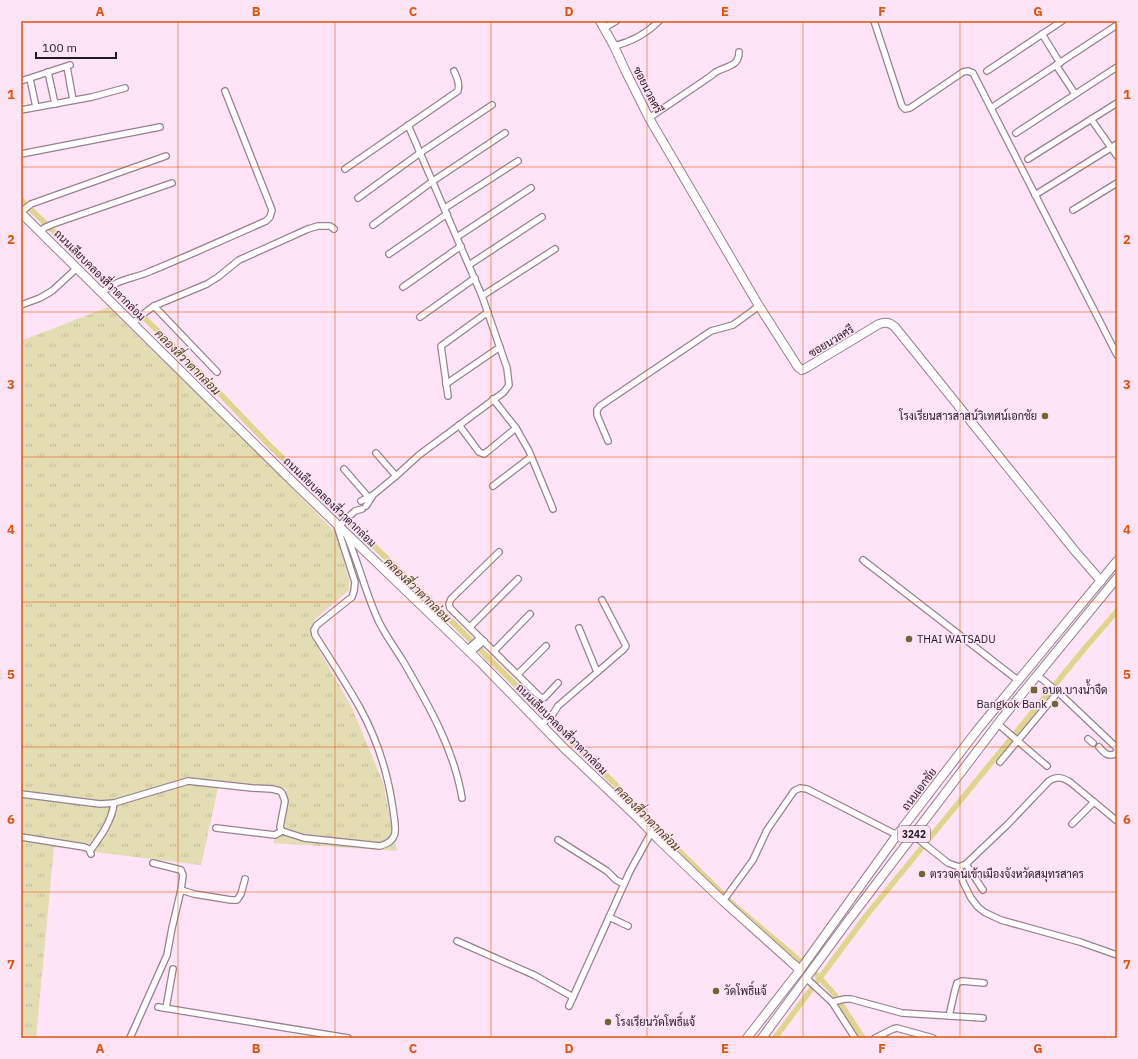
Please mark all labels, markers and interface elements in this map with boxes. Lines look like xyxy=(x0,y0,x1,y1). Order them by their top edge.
text: A xyxy=(96,3,105,20)
text: B xyxy=(252,3,261,20)
text: C xyxy=(409,3,418,20)
text: D xyxy=(564,3,574,20)
text: E xyxy=(721,3,729,20)
text: F xyxy=(878,3,886,20)
text: G xyxy=(1033,3,1043,20)
scale bar xyxy=(36,34,116,60)
text: 100 m xyxy=(42,40,77,55)
street label: ซอยนวลศรี xyxy=(630,64,667,116)
text: 1 xyxy=(7,86,15,103)
text: 1 xyxy=(1123,86,1131,103)
street label: ถนนเลียบคลองสี่วาตากล่อม xyxy=(51,224,151,324)
text: 2 xyxy=(7,231,15,248)
text: 2 xyxy=(1123,231,1131,248)
street label: ซอยนวลศรี xyxy=(805,321,856,360)
water label: คลองสี่วาตากล่อม xyxy=(152,324,227,399)
text: 3 xyxy=(7,376,15,393)
text: 3 xyxy=(1123,376,1131,393)
place label: โรงเรียนสารสาสน์วิเทศน์เอกชัย xyxy=(898,408,1037,423)
marker: โรงเรียนสารสาสน์วิเทศน์เอกชัย xyxy=(1040,411,1050,421)
street label: ถนนเลียบคลองสี่วาตากล่อม xyxy=(281,451,382,550)
text: 4 xyxy=(7,521,15,538)
text: 4 xyxy=(1123,521,1131,538)
water label: คลองสี่วาตากล่อม xyxy=(381,552,457,626)
place label: THAI WATSADU xyxy=(917,632,996,646)
marker: THAI WATSADU xyxy=(904,634,914,644)
text: 5 xyxy=(7,666,15,683)
text: 5 xyxy=(1123,666,1131,683)
street label: ถนนเลียบคลองสี่วาตากล่อม xyxy=(513,678,613,778)
place label: อบต.บางน้ำจืด xyxy=(1042,679,1108,697)
marker: อบต.บางน้ำจืด xyxy=(1029,685,1039,695)
place label: Bangkok Bank xyxy=(977,697,1047,711)
marker: Bangkok Bank xyxy=(1050,699,1060,709)
street label: ถนนเอกชัย xyxy=(898,765,940,813)
water label: คลองสี่วาตากล่อม xyxy=(612,780,687,855)
text: 6 xyxy=(7,811,15,828)
text: 6 xyxy=(1123,811,1131,828)
road number: 3242 xyxy=(898,826,930,842)
place label: ตรวจคนเข้าเมืองจังหวัดสมุทรสาคร xyxy=(930,867,1084,883)
marker: ตรวจคนเข้าเมืองจังหวัดสมุทรสาคร xyxy=(917,869,927,879)
text: 7 xyxy=(7,956,15,973)
text: 7 xyxy=(1123,956,1131,973)
place label: วัดโพธิ์แจ้ xyxy=(724,980,768,998)
marker: วัดโพธิ์แจ้ xyxy=(711,986,721,996)
place label: โรงเรียนวัดโพธิ์แจ้ xyxy=(615,1011,696,1029)
marker: โรงเรียนวัดโพธิ์แจ้ xyxy=(603,1017,613,1027)
text: A xyxy=(96,1040,105,1057)
text: B xyxy=(252,1040,261,1057)
text: C xyxy=(409,1040,418,1057)
text: D xyxy=(564,1040,574,1057)
text: E xyxy=(721,1040,729,1057)
text: F xyxy=(878,1040,886,1057)
text: G xyxy=(1033,1040,1043,1057)

